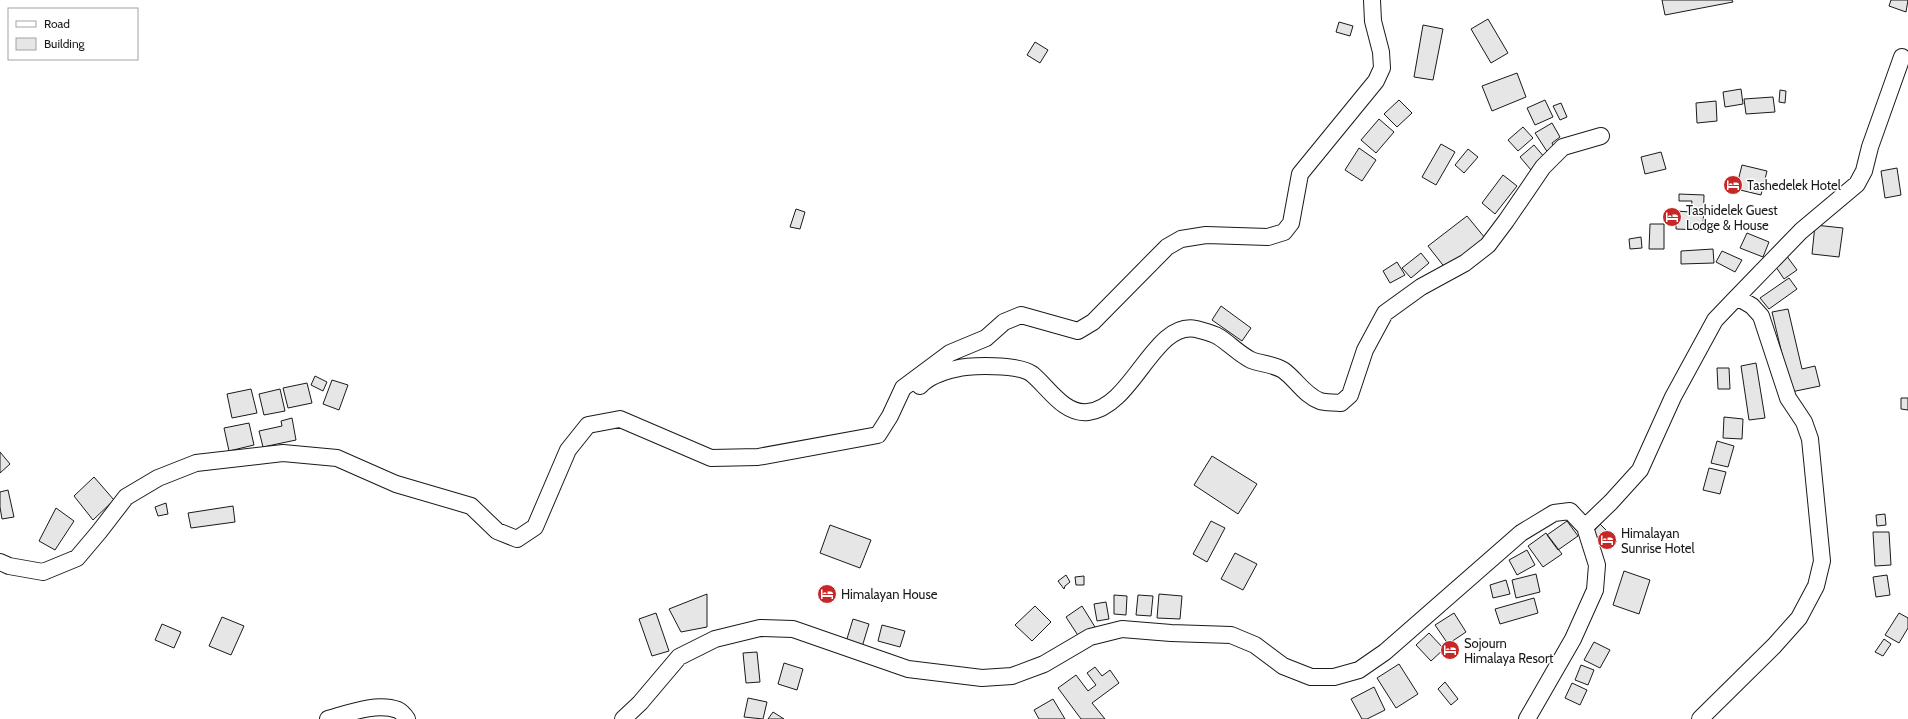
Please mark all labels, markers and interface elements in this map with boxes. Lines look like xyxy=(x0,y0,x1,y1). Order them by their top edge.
legend xyxy=(8,8,138,60)
text: Road xyxy=(44,16,70,31)
text: Building xyxy=(44,36,86,51)
hotel icon: Tashedelek Hotel xyxy=(1722,174,1744,196)
place label: Tashedelek Hotel xyxy=(1747,177,1841,193)
place label: Tashidelek Guest Lodge & House xyxy=(1686,202,1778,233)
hotel icon: Tashidelek Guest Lodge & House xyxy=(1661,206,1683,228)
place label: Himalayan Sunrise Hotel xyxy=(1621,525,1695,556)
hotel icon: Himalayan Sunrise Hotel xyxy=(1596,529,1618,551)
hotel icon: Himalayan House xyxy=(816,583,838,605)
place label: Himalayan House xyxy=(841,586,938,602)
place label: Sojourn Himalaya Resort xyxy=(1464,635,1554,666)
hotel icon: Sojourn Himalaya Resort xyxy=(1439,639,1461,661)

